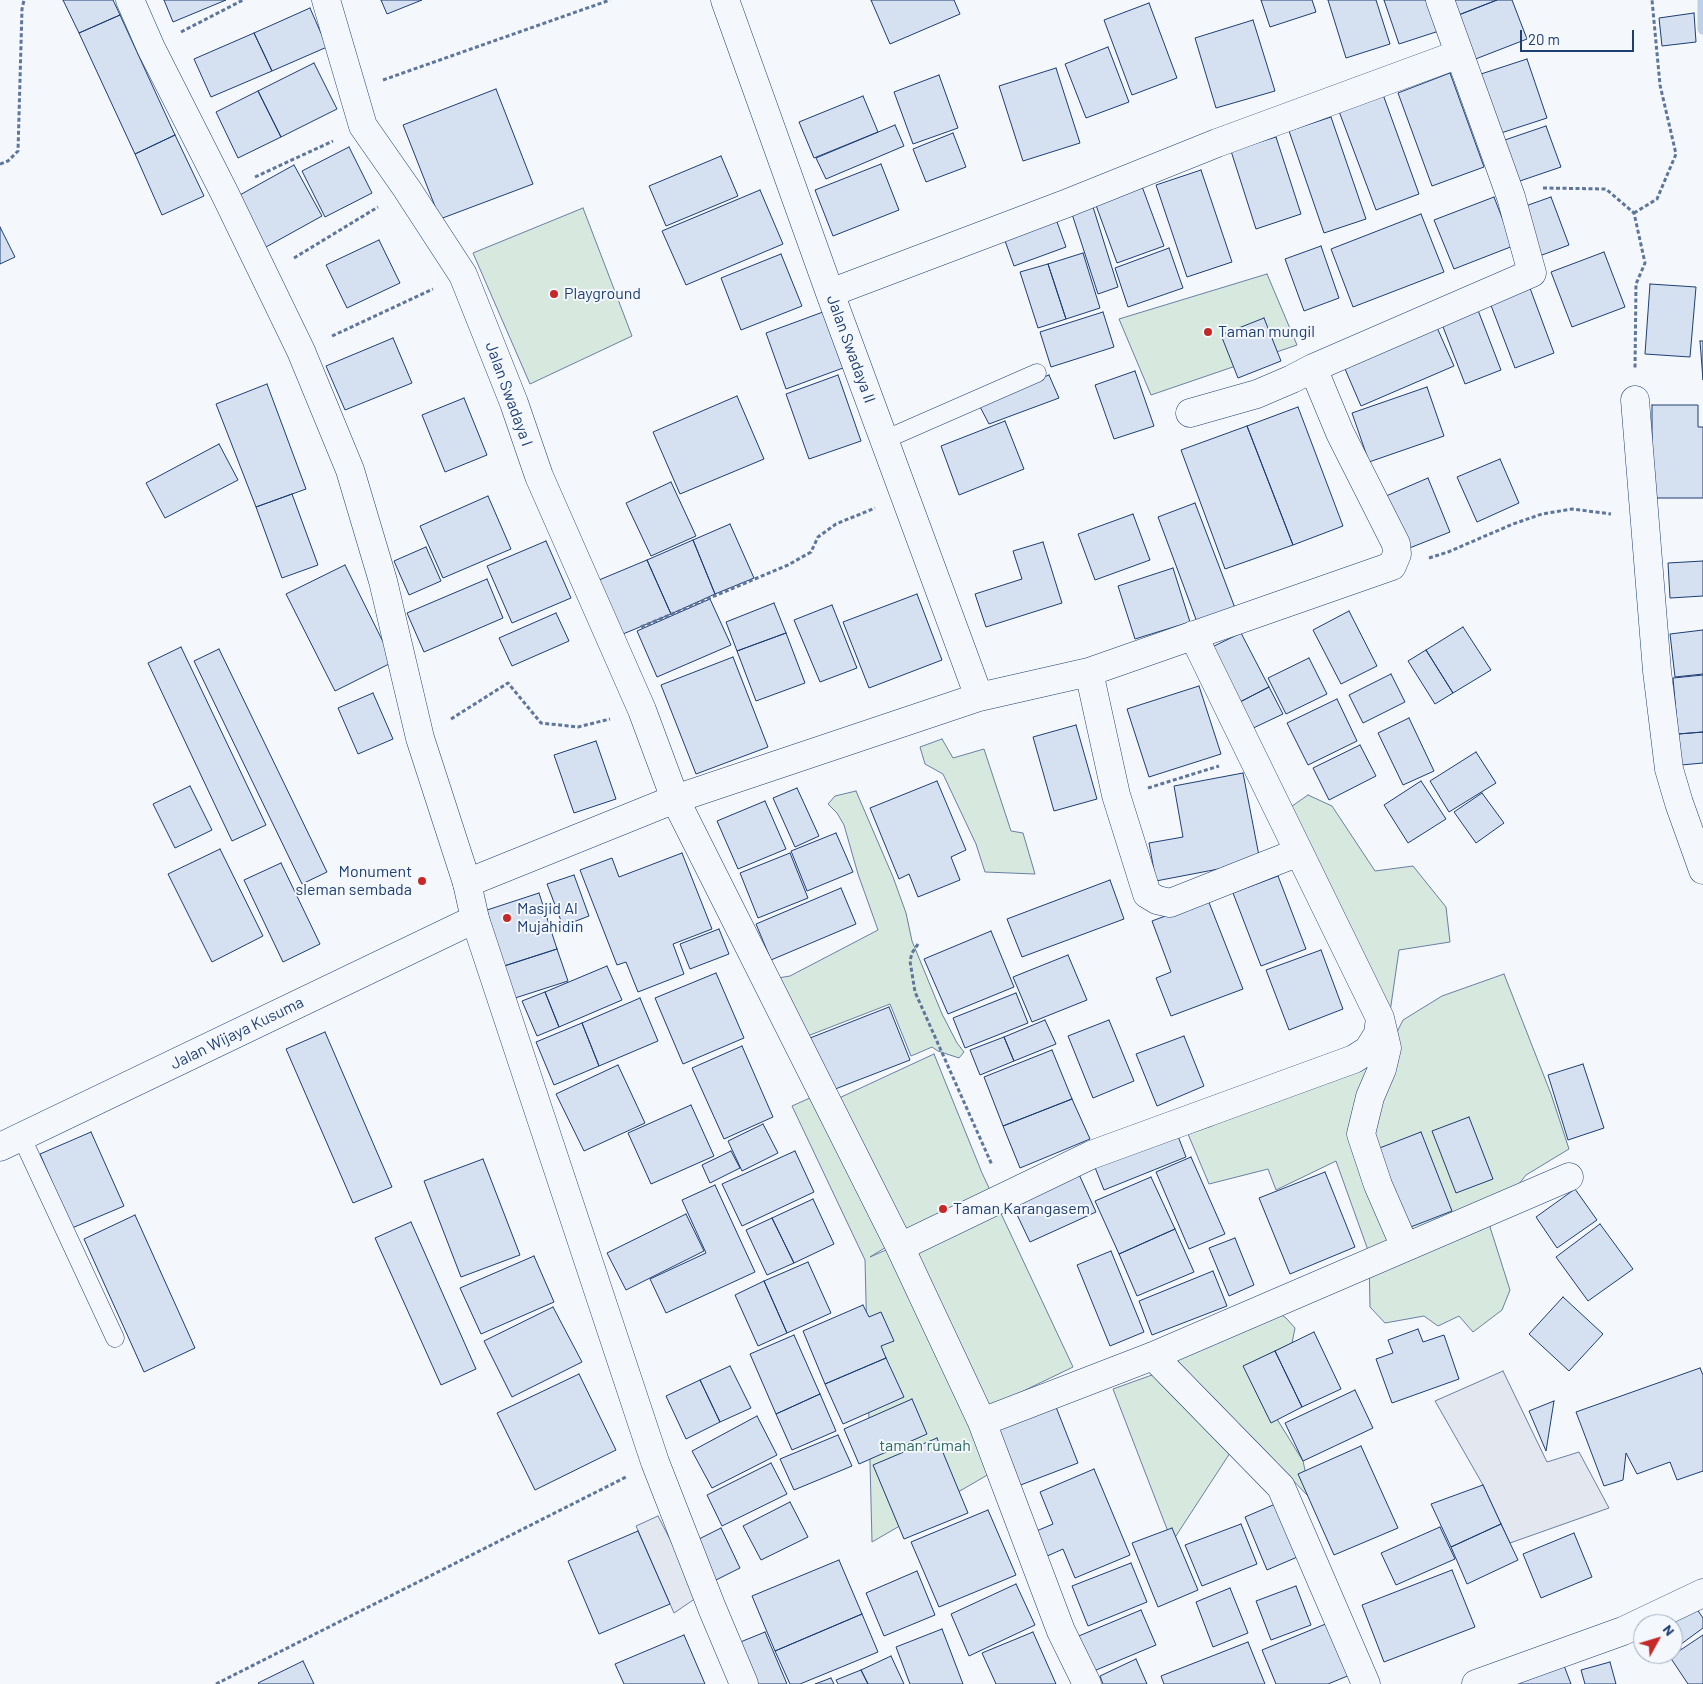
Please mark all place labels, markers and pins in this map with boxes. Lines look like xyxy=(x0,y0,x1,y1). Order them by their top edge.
place label: Playground xyxy=(564,284,641,304)
marker: Playground xyxy=(548,288,560,300)
place label: Taman mungil xyxy=(1218,322,1315,342)
marker: Taman mungil xyxy=(1202,326,1214,338)
place label: Monument sleman sembada xyxy=(296,862,412,900)
marker: Monument sleman sembada xyxy=(416,875,428,887)
place label: Masjid Al Mujahidin xyxy=(517,899,583,937)
marker: Masjid Al Mujahidin xyxy=(501,912,513,924)
place label: Taman Karangasem xyxy=(953,1199,1090,1219)
marker: Taman Karangasem xyxy=(937,1203,949,1215)

